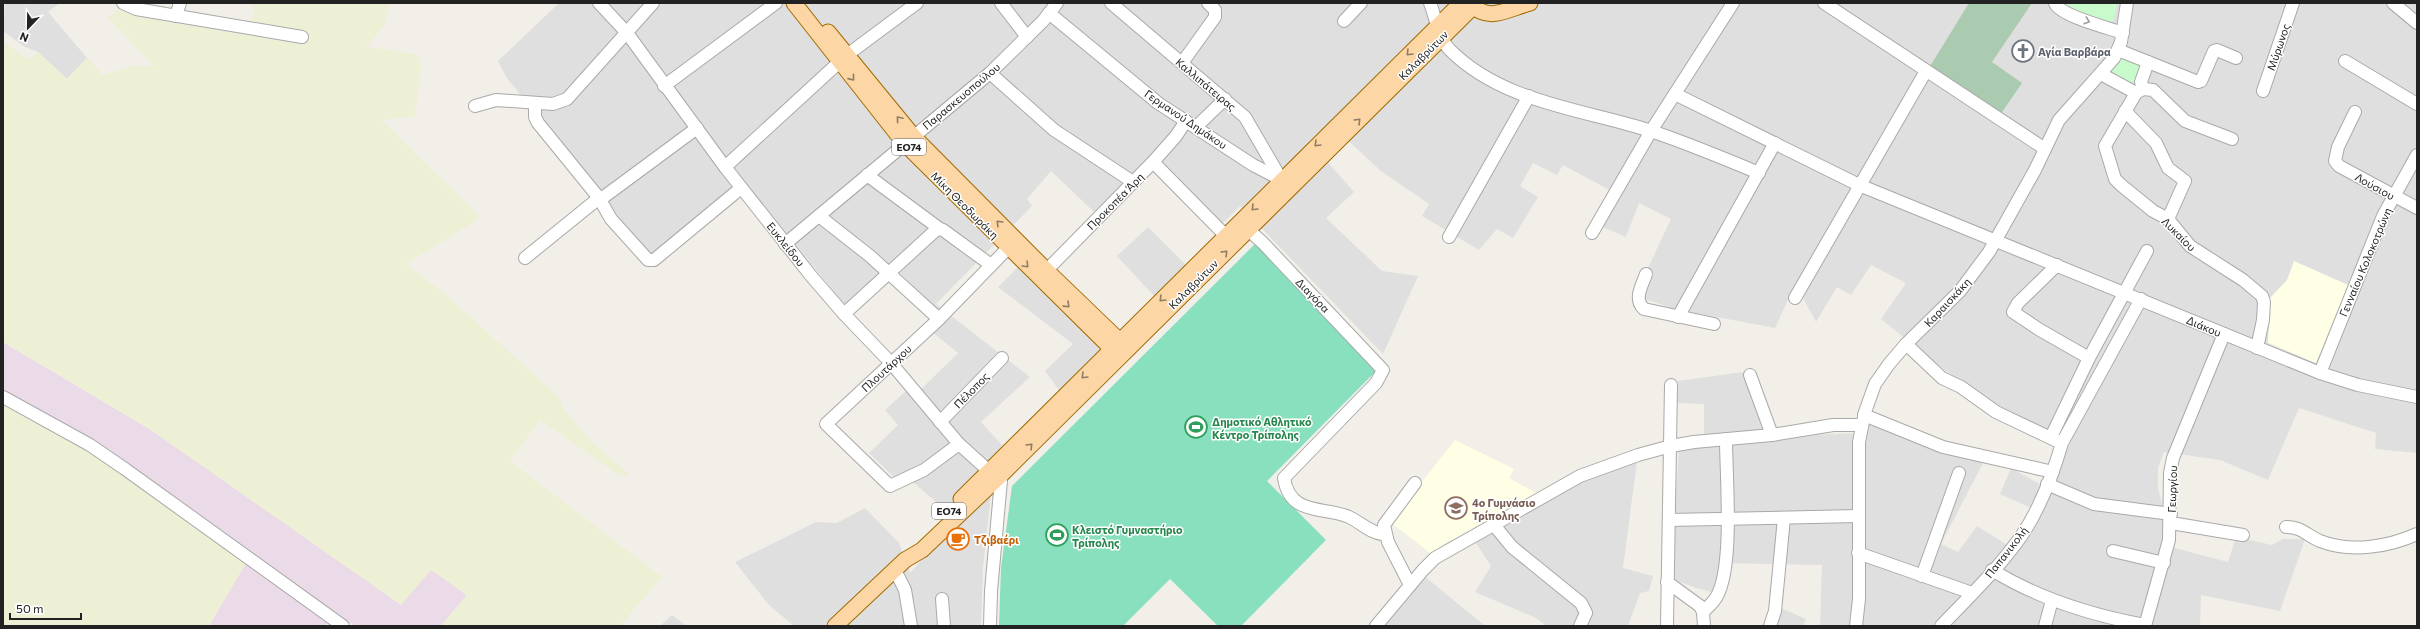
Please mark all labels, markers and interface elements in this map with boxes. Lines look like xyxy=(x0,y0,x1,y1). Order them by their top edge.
north arrow xyxy=(8,8,48,48)
one-way arrow xyxy=(2084,16,2091,24)
street label: Μύρωνος xyxy=(2264,22,2292,72)
street label: Καλαβρύτων xyxy=(1396,27,1451,82)
text: N xyxy=(18,30,30,45)
church icon: Αγία Βαρβάρα xyxy=(2010,38,2036,64)
place label: Αγία Βαρβάρα xyxy=(2038,45,2111,58)
one-way arrow xyxy=(1406,48,1414,55)
street label: Καλλιπάτειρας xyxy=(1173,55,1239,113)
street label: Παρασκευοπούλου xyxy=(920,60,1002,132)
one-way arrow xyxy=(847,74,854,81)
street label: Γερμανού Δημάκου xyxy=(1142,87,1230,151)
one-way arrow xyxy=(897,116,904,124)
one-way arrow xyxy=(1353,118,1360,126)
road number: ΕΟ74 xyxy=(892,139,926,155)
one-way arrow xyxy=(1314,140,1322,147)
street label: Μίκη Θεοδωράκη xyxy=(929,169,1001,241)
street label: Προκοπέα Άρη xyxy=(1084,170,1146,232)
street label: Λούσιου xyxy=(2353,170,2397,202)
one-way arrow xyxy=(1252,203,1259,211)
street label: Γενναίου Κολοκοτρώνη xyxy=(2336,206,2394,318)
street label: Λυκαίου xyxy=(2159,214,2199,254)
street label: Ευκλείδου xyxy=(764,219,808,269)
one-way arrow xyxy=(996,220,1004,228)
one-way arrow xyxy=(1220,250,1228,258)
street label: Καλαβρύτων xyxy=(1166,256,1221,311)
one-way arrow xyxy=(1021,260,1029,268)
street label: Διαγόρα xyxy=(1293,275,1333,315)
street label: Καραισκάκη xyxy=(1921,275,1973,329)
one-way arrow xyxy=(1159,294,1167,302)
one-way arrow xyxy=(1062,300,1070,308)
street label: Διάκου xyxy=(2185,313,2223,339)
street label: Πλουτάρχου xyxy=(858,342,914,394)
street label: Πέλοπος xyxy=(951,369,991,411)
one-way arrow xyxy=(1081,371,1089,379)
sports icon: Δημοτικό Αθλητικό Κέντρο Τρίπολης xyxy=(1183,414,1209,440)
place label: Δημοτικό Αθλητικό Κέντρο Τρίπολης xyxy=(1212,415,1312,441)
one-way arrow xyxy=(1025,443,1033,451)
street label: Γεωργίου xyxy=(2165,465,2179,513)
school or university icon: 4ο Γυμνάσιο Τρίπολης xyxy=(1443,495,1469,521)
place label: 4ο Γυμνάσιο Τρίπολης xyxy=(1472,496,1536,522)
road number: ΕΟ74 xyxy=(932,503,966,519)
sports icon: Κλειστό Γυμναστήριο Τρίπολης xyxy=(1044,522,1070,548)
place label: Κλειστό Γυμναστήριο Τρίπολης xyxy=(1072,523,1183,549)
street label: Παπανικολή xyxy=(1982,524,2030,580)
cafe icon: Τζιβαέρι xyxy=(945,526,971,552)
place label: Τζιβαέρι xyxy=(974,533,1019,546)
scale bar xyxy=(10,595,81,621)
text: 50 m xyxy=(16,601,44,615)

